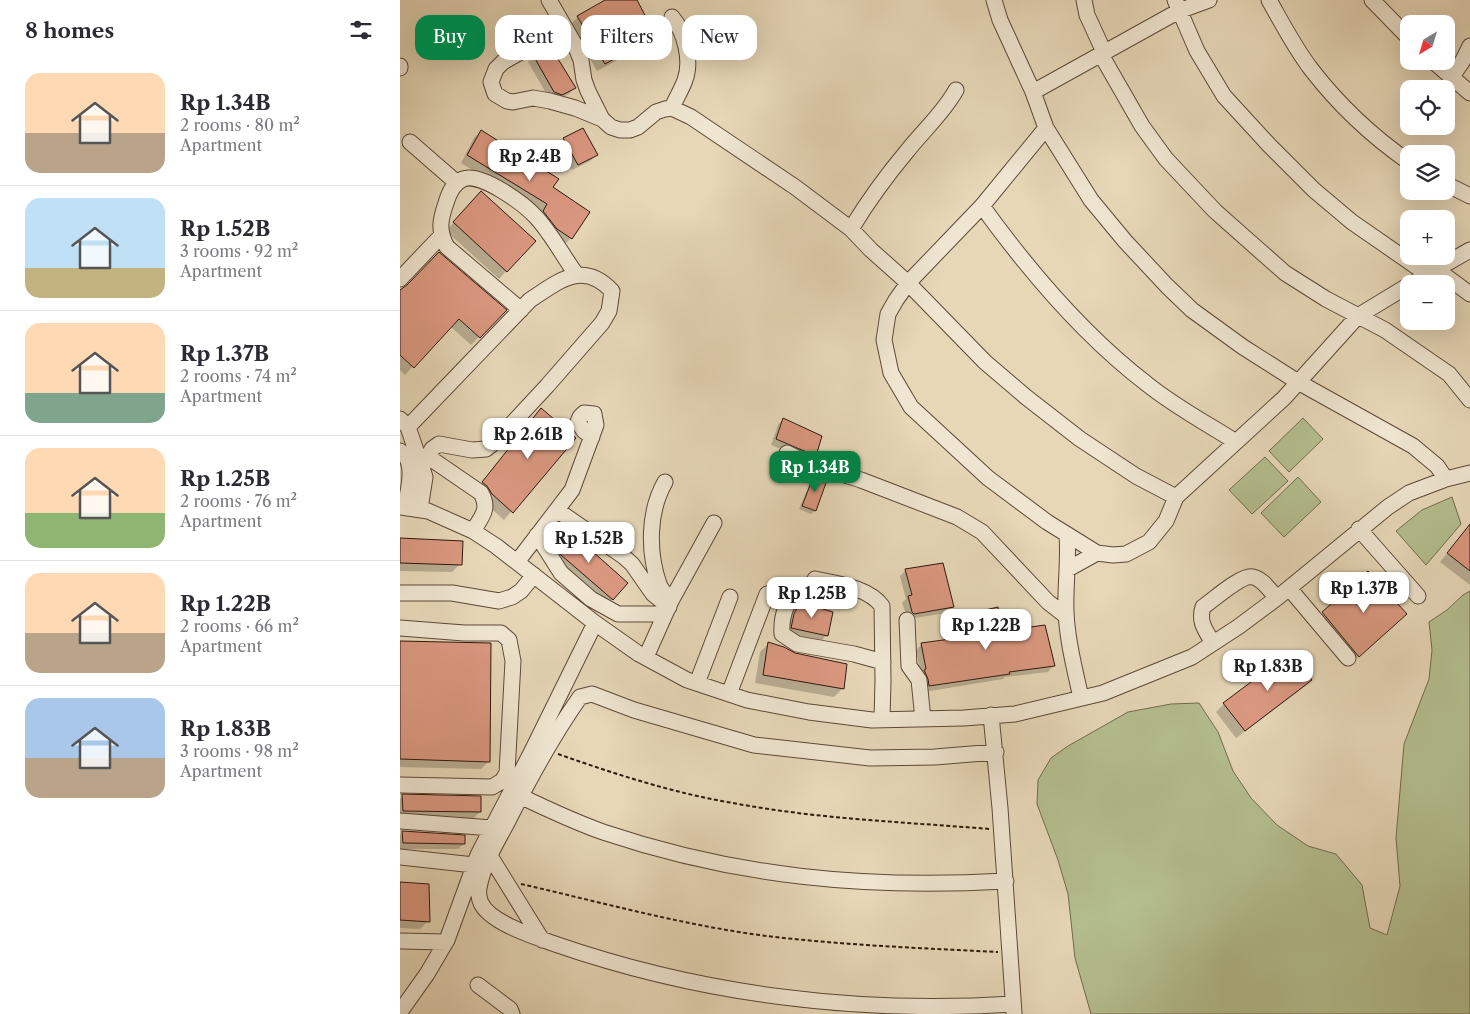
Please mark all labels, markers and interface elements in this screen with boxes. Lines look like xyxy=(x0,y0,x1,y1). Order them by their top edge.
chip: Buy xyxy=(415,15,485,60)
chip: Rent xyxy=(495,15,571,60)
chip: Filters xyxy=(581,15,672,60)
chip: New xyxy=(682,15,757,60)
north arrow xyxy=(1400,15,1455,70)
map controls xyxy=(1400,15,1455,330)
icon: filters xyxy=(347,16,375,44)
text: 8 homes xyxy=(25,18,114,43)
button: locate xyxy=(1400,80,1455,135)
text: Rp 1.34B xyxy=(180,90,271,115)
icon: home xyxy=(65,93,125,153)
text: 2 rooms · 80 m² xyxy=(180,115,300,135)
text: Apartment xyxy=(180,135,262,155)
pin: Rp 2.4B xyxy=(484,140,576,182)
button: layers xyxy=(1400,145,1455,200)
text: Rp 2.4B xyxy=(499,146,561,166)
button: + xyxy=(1400,210,1455,265)
text: Rp 1.52B xyxy=(180,216,270,241)
icon: home xyxy=(65,218,125,278)
text: 3 rooms · 92 m² xyxy=(180,241,298,261)
text: Apartment xyxy=(180,261,262,281)
button: − xyxy=(1400,275,1455,330)
text: Rp 1.37B xyxy=(180,341,269,366)
icon: home xyxy=(65,343,125,403)
text: 2 rooms · 74 m² xyxy=(180,366,297,386)
text: Apartment xyxy=(180,386,262,406)
pin: Rp 2.61B xyxy=(476,418,580,460)
text: Rp 2.61B xyxy=(493,424,563,444)
pin: Rp 1.34B xyxy=(763,450,867,493)
text: Rp 1.34B xyxy=(780,457,850,477)
text: Rp 1.25B xyxy=(180,466,270,491)
icon: home xyxy=(65,468,125,528)
text: 2 rooms · 76 m² xyxy=(180,491,297,511)
text: Apartment xyxy=(180,511,262,531)
pin: Rp 1.52B xyxy=(537,522,641,564)
text: Rp 1.52B xyxy=(555,528,623,548)
pin: Rp 1.37B xyxy=(1312,572,1416,614)
pin: Rp 1.25B xyxy=(760,576,864,619)
text: Rp 1.37B xyxy=(1330,578,1398,598)
text: Rp 1.25B xyxy=(778,583,846,603)
text: Rp 1.22B xyxy=(180,591,271,616)
icon: home xyxy=(65,593,125,653)
pin: Rp 1.22B xyxy=(934,608,1038,651)
text: Rp 1.22B xyxy=(951,615,1021,635)
text: 2 rooms · 66 m² xyxy=(180,616,299,636)
text: Apartment xyxy=(180,636,262,656)
pin: Rp 1.83B xyxy=(1216,650,1320,692)
text: Rp 1.83B xyxy=(1233,656,1303,676)
text: Rp 1.83B xyxy=(180,716,271,741)
icon: home xyxy=(65,718,125,778)
text: 3 rooms · 98 m² xyxy=(180,741,299,761)
text: Apartment xyxy=(180,761,262,781)

